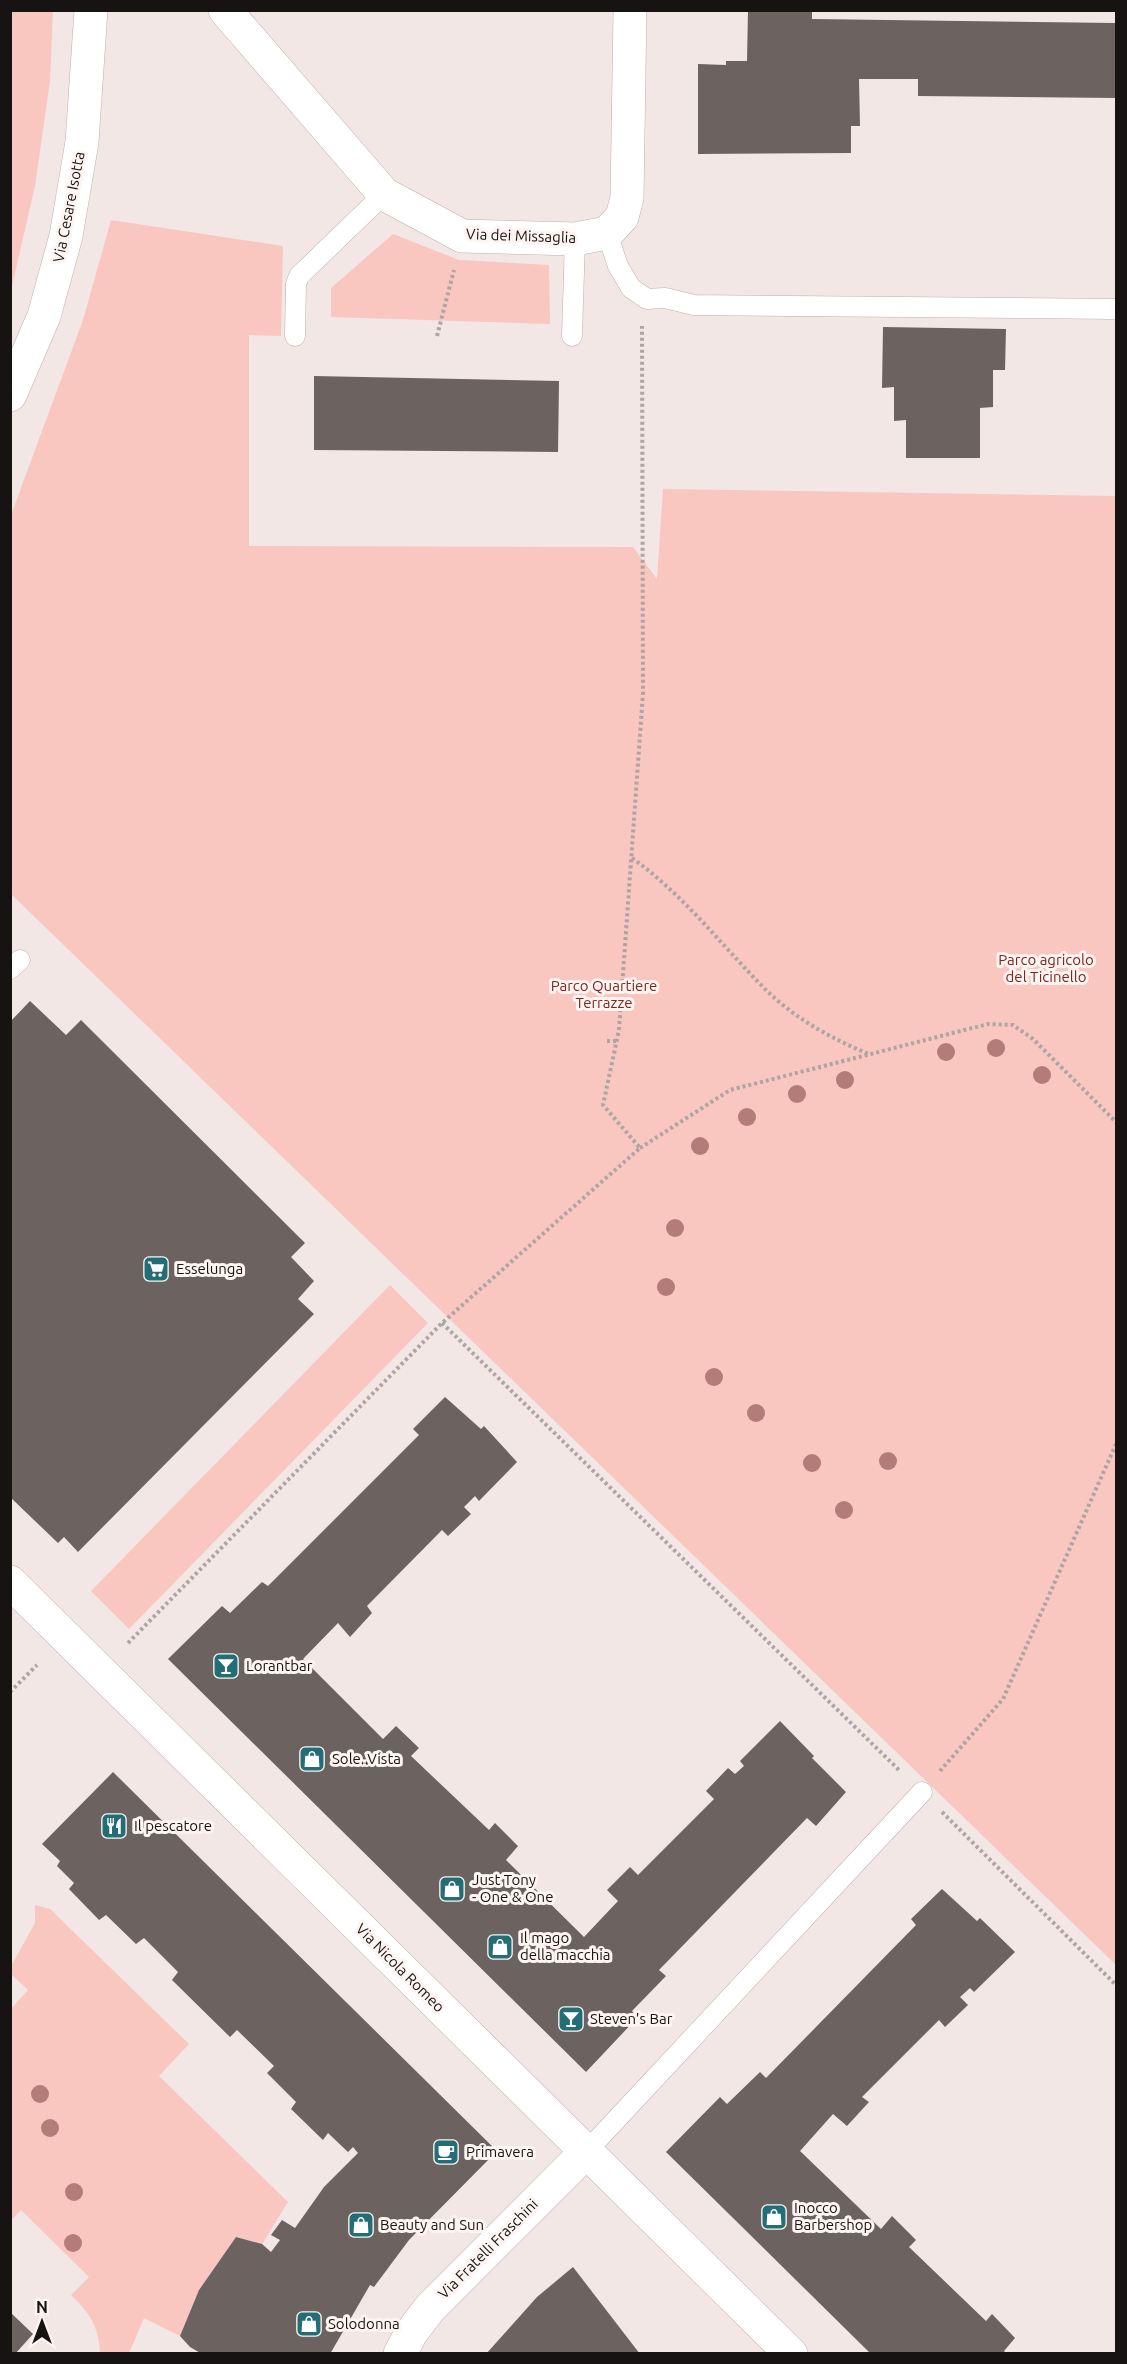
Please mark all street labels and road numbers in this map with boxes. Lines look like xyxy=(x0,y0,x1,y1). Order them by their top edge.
street label: Via Cesare Isotta xyxy=(49,150,88,264)
street label: Via dei Missaglia xyxy=(466,225,576,246)
street label: Via Nicola Romeo xyxy=(353,1920,448,2015)
street label: Via Fratelli Fraschini xyxy=(434,2195,541,2302)

